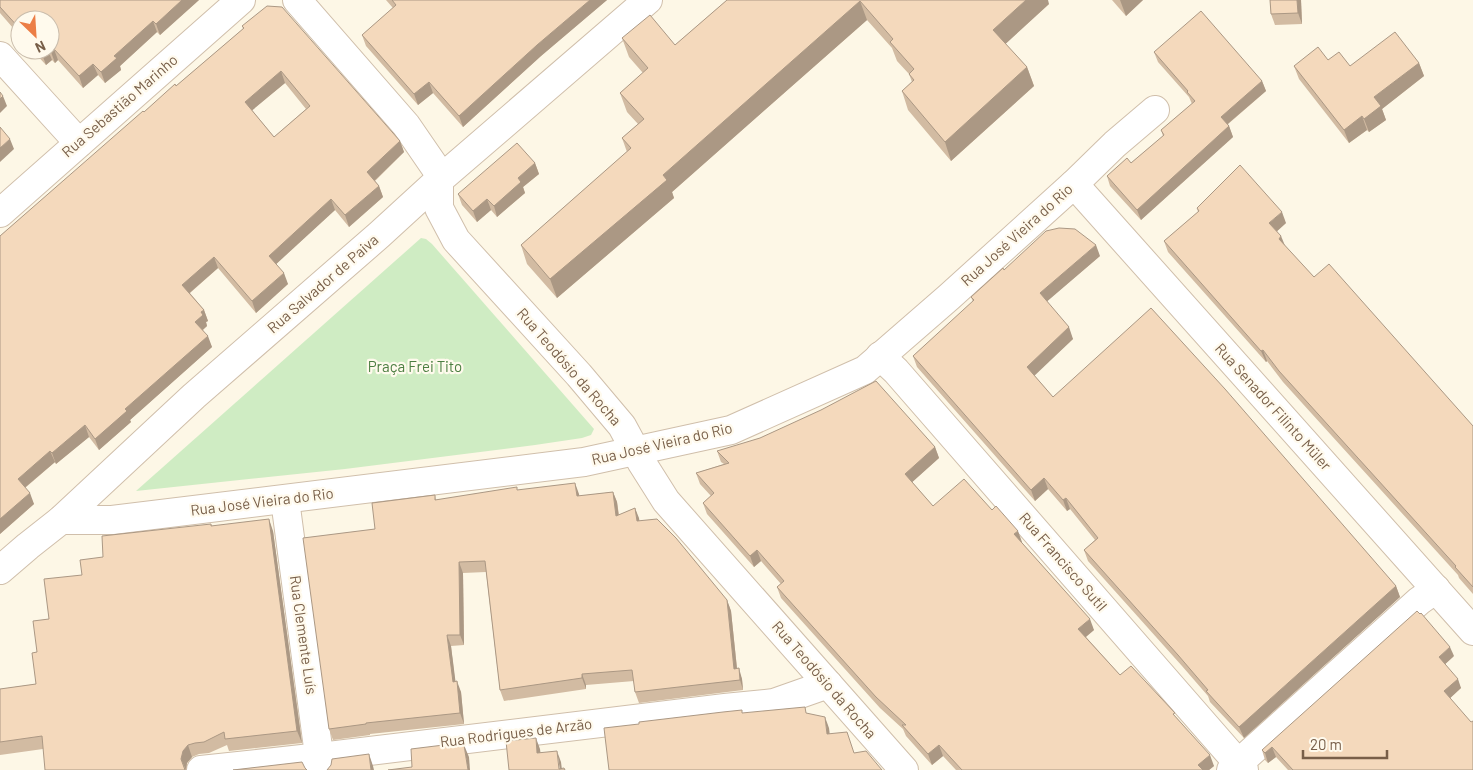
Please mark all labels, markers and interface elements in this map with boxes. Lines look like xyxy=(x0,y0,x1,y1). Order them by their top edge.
north arrow xyxy=(10,10,60,60)
text: N xyxy=(33,38,49,57)
street label: Rua Sebastião Marinho xyxy=(58,50,181,160)
street label: Rua José Vieira do Rio xyxy=(957,179,1076,289)
street label: Rua Salvador de Paiva xyxy=(263,230,382,336)
street label: Rua Teodósio da Rocha xyxy=(514,304,626,429)
street label: Rua Senador Filinto Müler xyxy=(1212,339,1336,474)
park label: Praça Frei Tito xyxy=(368,357,462,375)
street label: Rua José Vieira do Rio xyxy=(590,418,734,468)
street label: Rua José Vieira do Rio xyxy=(189,483,334,519)
street label: Rua Francisco Sutil xyxy=(1016,508,1111,614)
street label: Rua Clemente Luís xyxy=(287,574,321,696)
street label: Rua Teodósio da Rocha xyxy=(769,617,881,742)
street label: Rua Rodrigues de Arzão xyxy=(439,714,593,750)
scale bar xyxy=(1303,728,1387,760)
text: 20 m xyxy=(1310,735,1342,753)

